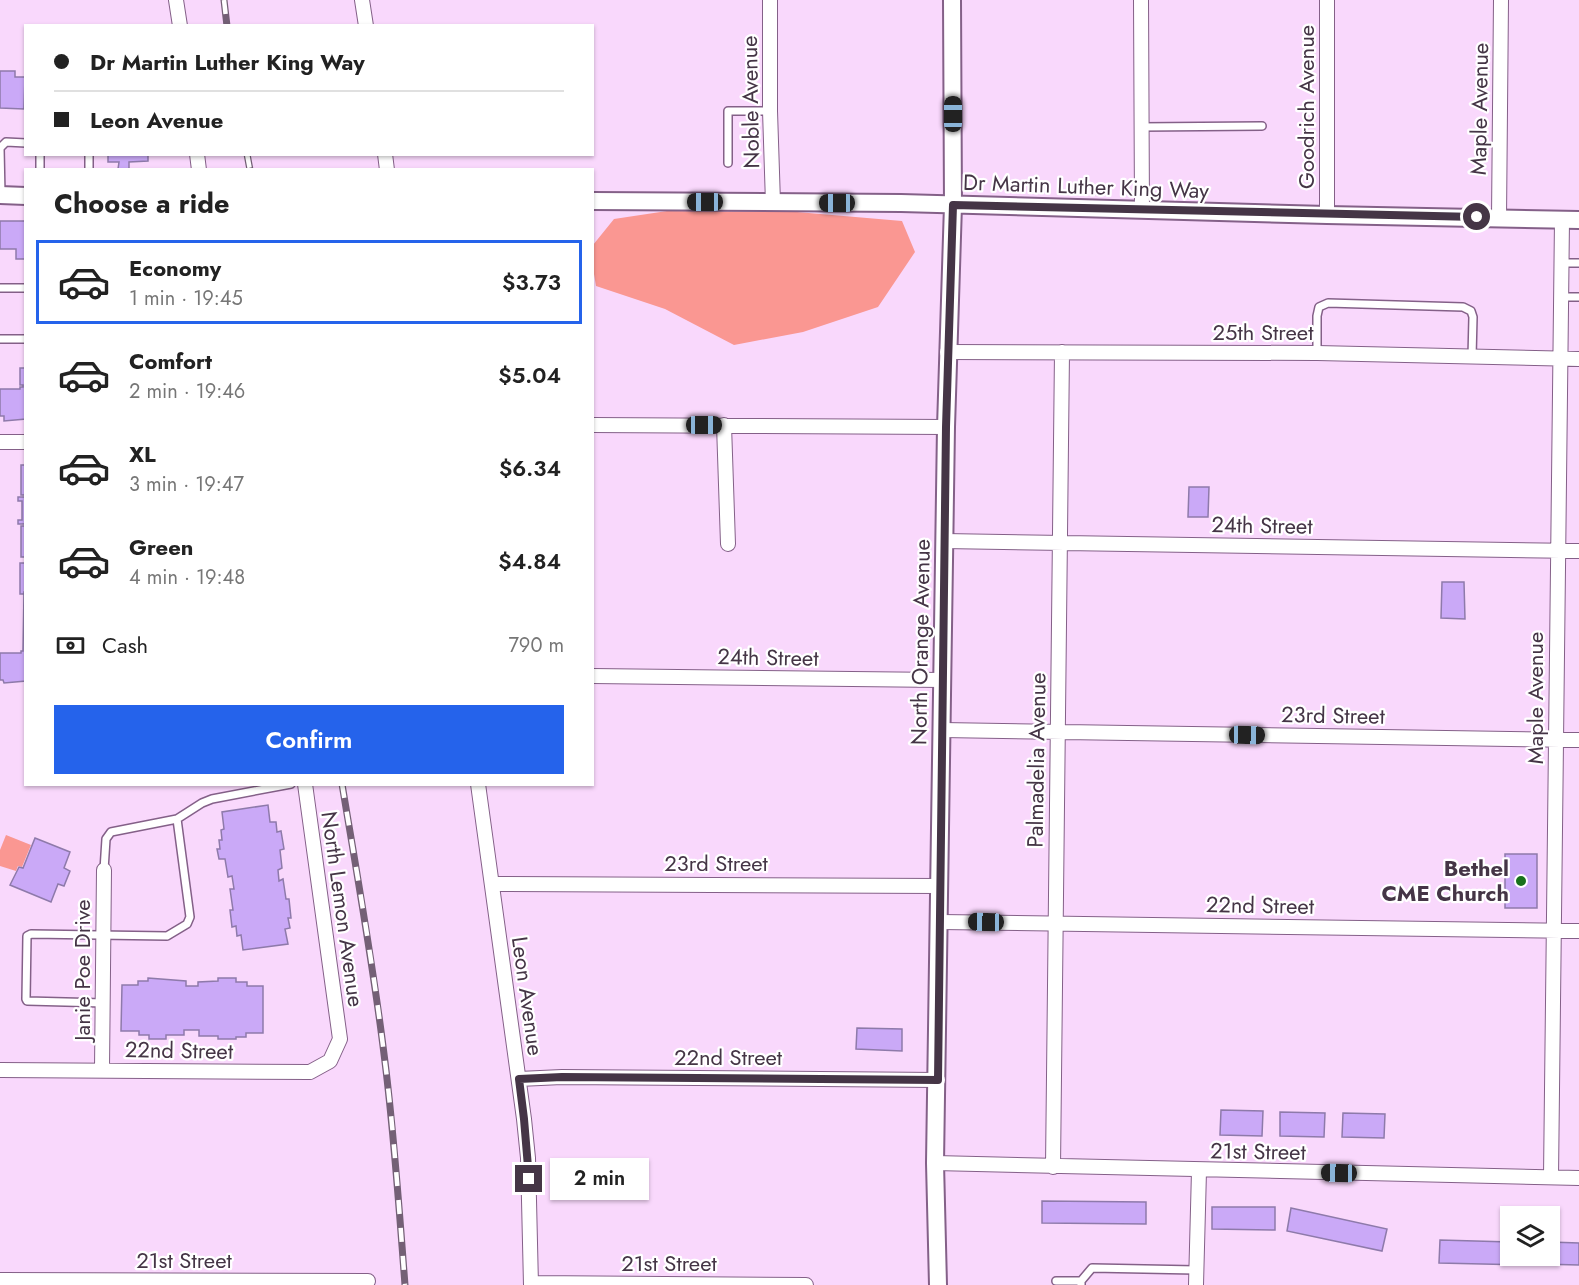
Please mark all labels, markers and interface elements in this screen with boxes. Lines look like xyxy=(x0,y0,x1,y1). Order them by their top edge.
street label: Goodrich Avenue xyxy=(1290,25,1322,189)
street label: Noble Avenue xyxy=(733,35,767,169)
street label: Maple Avenue xyxy=(1462,42,1496,176)
text: Dr Martin Luther King Way xyxy=(90,46,365,78)
car xyxy=(944,96,962,132)
text: Leon Avenue xyxy=(90,104,223,136)
street label: Dr Martin Luther King Way xyxy=(962,166,1210,206)
text: Choose a ride xyxy=(54,184,229,223)
car xyxy=(687,193,723,211)
car xyxy=(819,194,855,212)
route start xyxy=(1463,203,1490,230)
text: Economy xyxy=(129,252,221,284)
icon: car xyxy=(57,255,111,309)
text: $3.73 xyxy=(502,266,561,298)
text: 1 min · 19:45 xyxy=(129,284,243,313)
street label: 25th Street xyxy=(1213,316,1314,348)
text: Comfort xyxy=(129,345,212,377)
icon: car xyxy=(57,348,111,402)
text: $5.04 xyxy=(498,359,561,391)
text: 2 min · 19:46 xyxy=(129,377,245,406)
car xyxy=(686,416,722,434)
text: XL xyxy=(129,438,156,470)
icon: car xyxy=(57,441,111,495)
text: $6.34 xyxy=(499,452,561,484)
text: 3 min · 19:47 xyxy=(129,470,244,499)
street label: 24th Street xyxy=(1211,508,1314,542)
text: Green xyxy=(129,531,193,563)
icon: car xyxy=(57,534,111,588)
street label: North Orange Avenue xyxy=(902,539,938,745)
text: $4.84 xyxy=(498,545,561,577)
text: 4 min · 19:48 xyxy=(129,563,245,592)
icon: cash xyxy=(54,629,87,662)
text: Cash xyxy=(102,629,148,661)
text: 790 m xyxy=(508,631,564,660)
street label: Maple Avenue xyxy=(1519,632,1551,764)
street label: 24th Street xyxy=(717,640,820,674)
street label: Palmadelia Avenue xyxy=(1018,672,1054,848)
street label: 23rd Street xyxy=(1281,698,1386,732)
button: Confirm xyxy=(54,705,564,774)
car xyxy=(1229,726,1265,744)
street label: North Lemon Avenue xyxy=(313,809,373,1009)
street label: 23rd Street xyxy=(664,847,769,879)
place label: Bethel CME Church xyxy=(1381,852,1509,909)
marker: Bethel CME Church xyxy=(1514,874,1528,888)
street label: 22nd Street xyxy=(1206,888,1315,922)
street label: Janie Poe Drive xyxy=(66,899,98,1044)
car xyxy=(968,913,1004,931)
street label: Leon Avenue xyxy=(504,934,552,1058)
street label: 22nd Street xyxy=(125,1033,234,1067)
street label: 22nd Street xyxy=(674,1041,783,1073)
street label: 21st Street xyxy=(1210,1134,1307,1168)
callout: 2 min xyxy=(550,1158,649,1200)
text: 2 min xyxy=(574,1164,625,1193)
car xyxy=(1321,1164,1357,1182)
route end xyxy=(515,1165,542,1192)
map controls xyxy=(1500,1206,1560,1266)
button: layers xyxy=(1500,1206,1560,1266)
street label: 21st Street xyxy=(136,1244,233,1276)
street label: 21st Street xyxy=(621,1247,718,1279)

